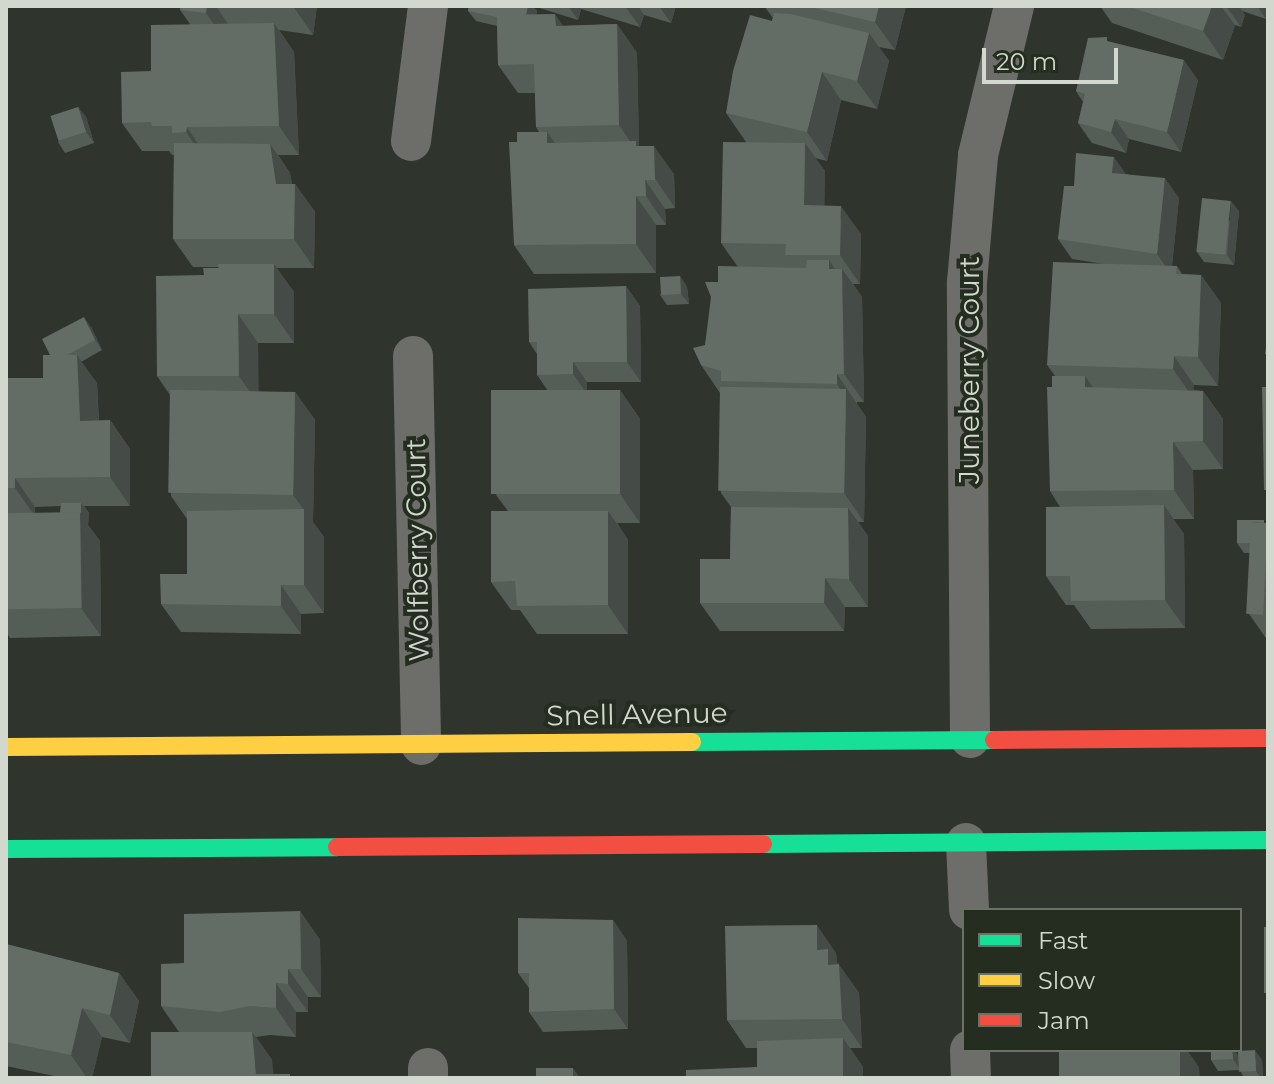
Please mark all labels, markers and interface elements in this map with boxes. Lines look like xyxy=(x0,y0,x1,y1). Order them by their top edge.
scale bar xyxy=(986,32,1122,82)
text: 20 m xyxy=(996,47,1057,76)
street label: Juneberry Court xyxy=(952,256,986,484)
street label: Wolfberry Court xyxy=(398,438,436,662)
street label: Snell Avenue xyxy=(546,696,728,732)
legend xyxy=(962,908,1242,1052)
text: Fast xyxy=(1038,926,1088,955)
text: Slow xyxy=(1038,966,1095,995)
text: Jam xyxy=(1038,1006,1090,1035)

